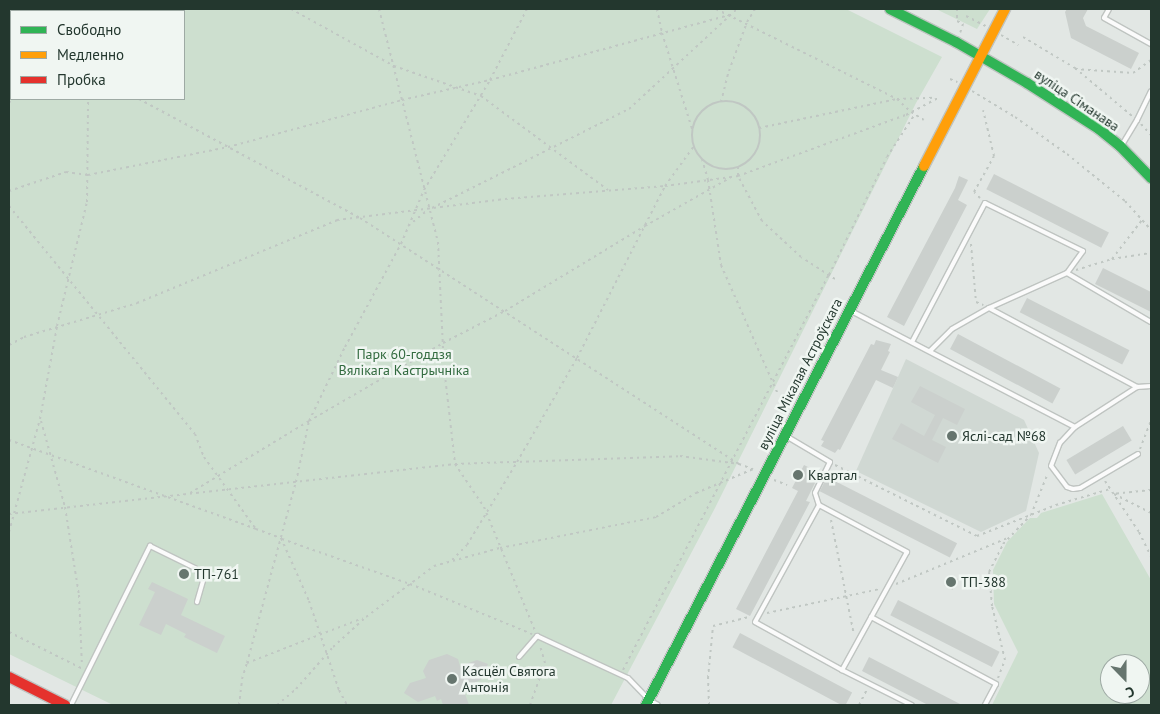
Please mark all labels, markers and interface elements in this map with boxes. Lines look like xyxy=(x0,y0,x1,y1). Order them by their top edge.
legend xyxy=(10,10,185,100)
text: Свободно xyxy=(57,20,121,39)
text: Медленно xyxy=(57,45,124,64)
street label: вуліца Сіманава xyxy=(1031,65,1123,135)
text: Пробка xyxy=(57,70,106,89)
street label: вуліца Мікалая Астроўскага xyxy=(754,295,846,453)
park label: Парк 60-годдзя Вялікага Кастрычніка xyxy=(339,346,469,378)
place label: Яслі-сад №68 xyxy=(962,428,1046,444)
marker: Яслі-сад №68 xyxy=(946,430,958,442)
place label: Квартал xyxy=(808,467,857,483)
marker: Квартал xyxy=(792,469,804,481)
place label: ТП-761 xyxy=(194,566,239,582)
marker: ТП-761 xyxy=(178,568,190,580)
place label: ТП-388 xyxy=(961,574,1006,590)
marker: ТП-388 xyxy=(945,576,957,588)
north arrow xyxy=(1100,654,1150,704)
place label: Касцёл Святога Антонія xyxy=(462,663,556,696)
marker: Касцёл Святога Антонія xyxy=(446,673,458,685)
text: С xyxy=(1123,682,1137,702)

